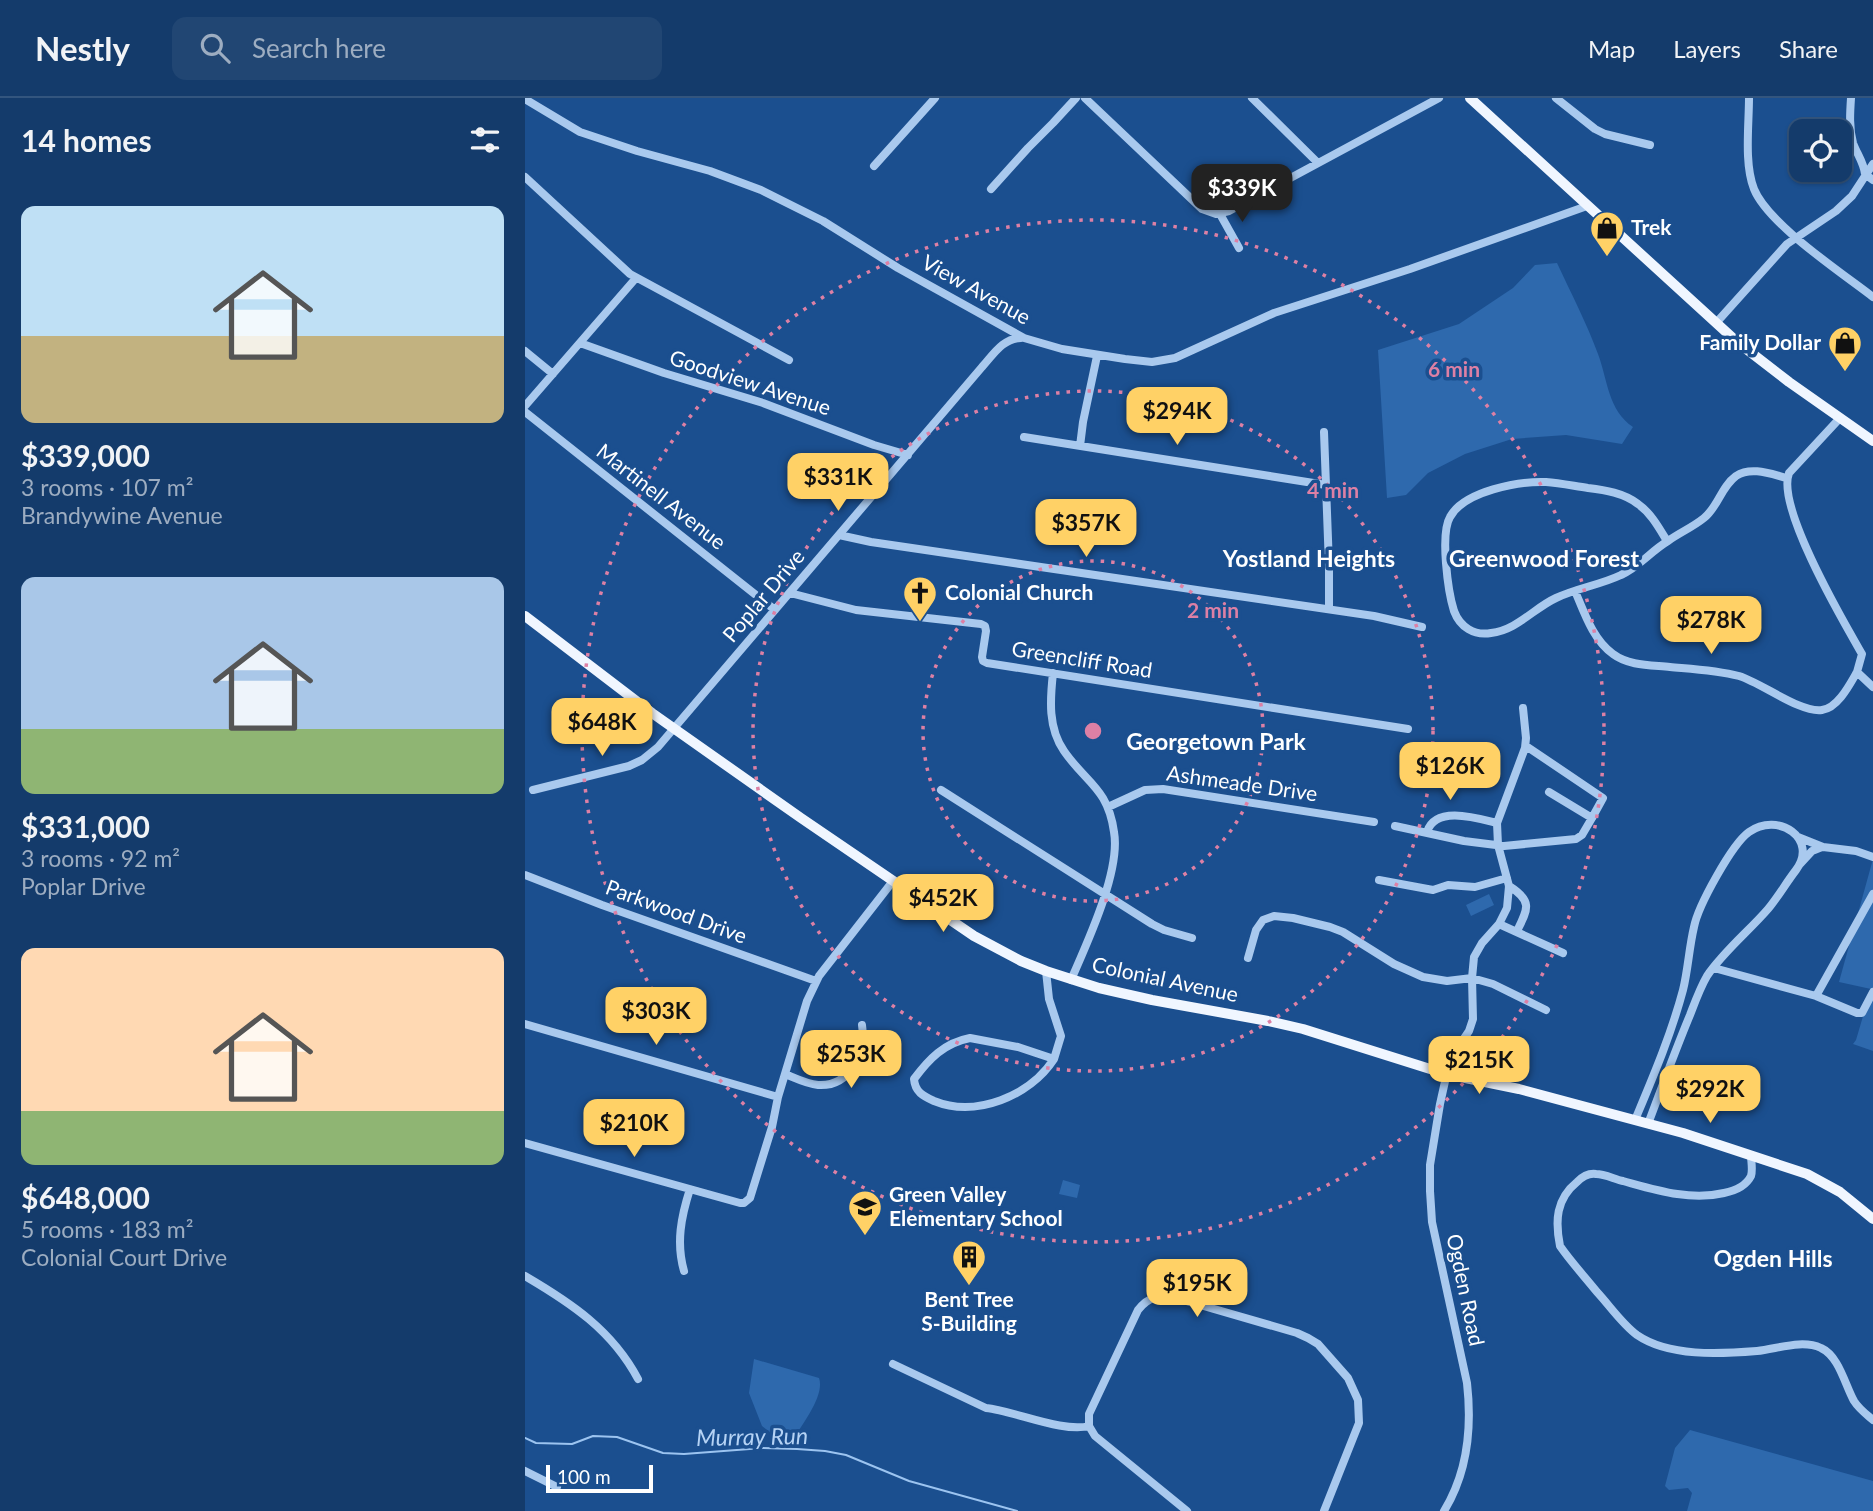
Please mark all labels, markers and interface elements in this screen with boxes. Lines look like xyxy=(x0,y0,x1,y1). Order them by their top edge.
search box xyxy=(172,17,662,80)
text: Nestly xyxy=(35,28,130,68)
icon: search xyxy=(196,29,234,67)
text: Search here xyxy=(252,32,386,64)
text: Map xyxy=(1588,34,1635,63)
text: Layers xyxy=(1673,34,1741,63)
text: Share xyxy=(1779,34,1838,63)
map controls xyxy=(1789,119,1852,182)
button: locate xyxy=(1789,119,1852,182)
icon: filters xyxy=(466,121,504,159)
text: 14 homes xyxy=(21,122,152,158)
pin: $339K xyxy=(1193,164,1291,224)
text: $339K xyxy=(1207,173,1277,201)
shop icon: Trek xyxy=(1588,209,1626,258)
place label: Trek xyxy=(1631,214,1672,239)
street label: View Avenue xyxy=(918,249,1035,329)
icon: home xyxy=(200,252,326,378)
shop icon: Family Dollar xyxy=(1826,324,1864,373)
place label: Family Dollar xyxy=(1699,329,1821,354)
street label: Goodview Avenue xyxy=(667,344,834,419)
text: 6 min xyxy=(1428,356,1480,381)
pin: $294K xyxy=(1128,388,1226,447)
text: $294K xyxy=(1142,396,1212,424)
text: $339,000 xyxy=(21,437,150,473)
street label: Martinell Avenue xyxy=(592,438,732,554)
pin: $331K xyxy=(789,454,887,513)
text: $331K xyxy=(803,462,873,490)
text: 3 rooms · 107 m² xyxy=(21,473,193,501)
text: 4 min xyxy=(1307,477,1359,502)
pin: $357K xyxy=(1037,500,1135,559)
text: Brandywine Avenue xyxy=(21,501,223,529)
text: $357K xyxy=(1051,508,1121,536)
street label: Poplar Drive xyxy=(717,543,809,647)
district label: Yostland Heights xyxy=(1222,544,1395,572)
district label: Greenwood Forest xyxy=(1449,544,1639,572)
church icon: Colonial Church xyxy=(901,574,939,623)
place label: Colonial Church xyxy=(945,579,1093,604)
pin: $278K xyxy=(1662,596,1760,656)
text: 2 min xyxy=(1187,597,1239,622)
text: $278K xyxy=(1676,605,1746,633)
icon: home xyxy=(200,623,326,749)
street label: Greencliff Road xyxy=(1010,635,1154,682)
pin: $648K xyxy=(553,698,651,758)
text: $648K xyxy=(567,707,637,735)
centre of rings xyxy=(1081,719,1105,743)
district label: Georgetown Park xyxy=(1126,727,1306,755)
pin: $126K xyxy=(1401,742,1499,802)
text: $126K xyxy=(1415,751,1485,779)
street label: Ashmeade Drive xyxy=(1165,760,1319,805)
text: $331,000 xyxy=(21,808,150,844)
text: 3 rooms · 92 m² xyxy=(21,844,180,872)
text: Poplar Drive xyxy=(21,872,146,900)
street label: Parkwood Drive xyxy=(603,873,751,948)
pin: $452K xyxy=(894,874,992,934)
text: $452K xyxy=(908,883,978,911)
street label: Colonial Avenue xyxy=(1090,951,1241,1006)
pin: $303K xyxy=(607,988,705,1047)
icon: home xyxy=(200,994,326,1120)
text: $303K xyxy=(621,996,691,1024)
pin: $253K xyxy=(802,1030,900,1090)
pin: $215K xyxy=(1430,1037,1528,1096)
text: $253K xyxy=(816,1039,886,1067)
text: $215K xyxy=(1444,1045,1514,1073)
pin: $292K xyxy=(1661,1066,1759,1125)
text: $292K xyxy=(1675,1074,1745,1102)
pin: $210K xyxy=(585,1100,683,1159)
text: $210K xyxy=(599,1108,669,1136)
text: $648,000 xyxy=(21,1179,150,1215)
place label: Green Valley Elementary School xyxy=(889,1181,1063,1230)
school or university icon: Green Valley Elementary School xyxy=(846,1188,884,1237)
text: 5 rooms · 183 m² xyxy=(21,1215,193,1243)
street label: Ogden Road xyxy=(1442,1231,1491,1348)
building icon: Bent Tree S-Building xyxy=(950,1238,988,1287)
text: Colonial Court Drive xyxy=(21,1243,227,1271)
district label: Ogden Hills xyxy=(1713,1244,1833,1272)
pin: $195K xyxy=(1148,1260,1246,1319)
text: $195K xyxy=(1162,1268,1232,1296)
place label: Bent Tree S-Building xyxy=(921,1286,1017,1335)
water label: Murray Run xyxy=(696,1421,808,1451)
scale bar xyxy=(546,1462,653,1494)
text: 100 m xyxy=(557,1465,611,1488)

